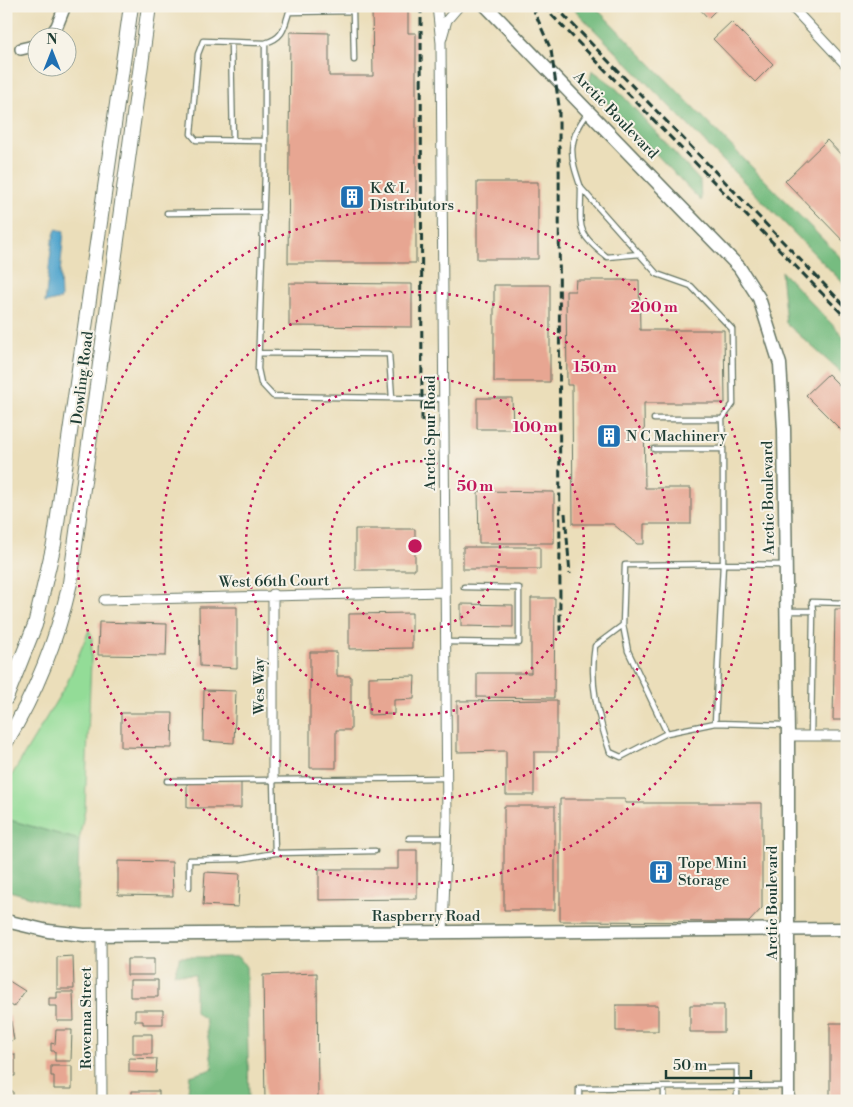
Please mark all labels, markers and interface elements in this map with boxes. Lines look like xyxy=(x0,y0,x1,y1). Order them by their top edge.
north arrow xyxy=(28,28,78,78)
text: N xyxy=(46,31,58,49)
street label: Arctic Boulevard xyxy=(568,67,663,163)
place label: K & L Distributors xyxy=(370,179,454,215)
building icon: K & L Distributors xyxy=(339,184,365,210)
text: 200 m xyxy=(630,298,678,317)
street label: Dowling Road xyxy=(67,330,98,426)
text: 150 m xyxy=(573,358,617,377)
street label: Arctic Spur Road xyxy=(421,375,440,492)
text: 100 m xyxy=(513,418,558,437)
building icon: N C Machinery xyxy=(596,423,622,449)
place label: N C Machinery xyxy=(626,427,727,446)
street label: Arctic Boulevard xyxy=(758,440,779,556)
text: 50 m xyxy=(457,477,493,496)
centre of rings xyxy=(406,537,424,555)
street label: West 66th Court xyxy=(218,571,330,592)
street label: Wes Way xyxy=(250,657,269,716)
street label: Arctic Boulevard xyxy=(763,845,782,961)
place label: Tope Mini Storage xyxy=(678,854,747,890)
building icon: Tope Mini Storage xyxy=(648,859,674,885)
street label: Raspberry Road xyxy=(372,907,481,926)
street label: Rovenna Street xyxy=(77,966,96,1069)
scale bar xyxy=(666,1047,750,1079)
text: 50 m xyxy=(673,1056,707,1075)

